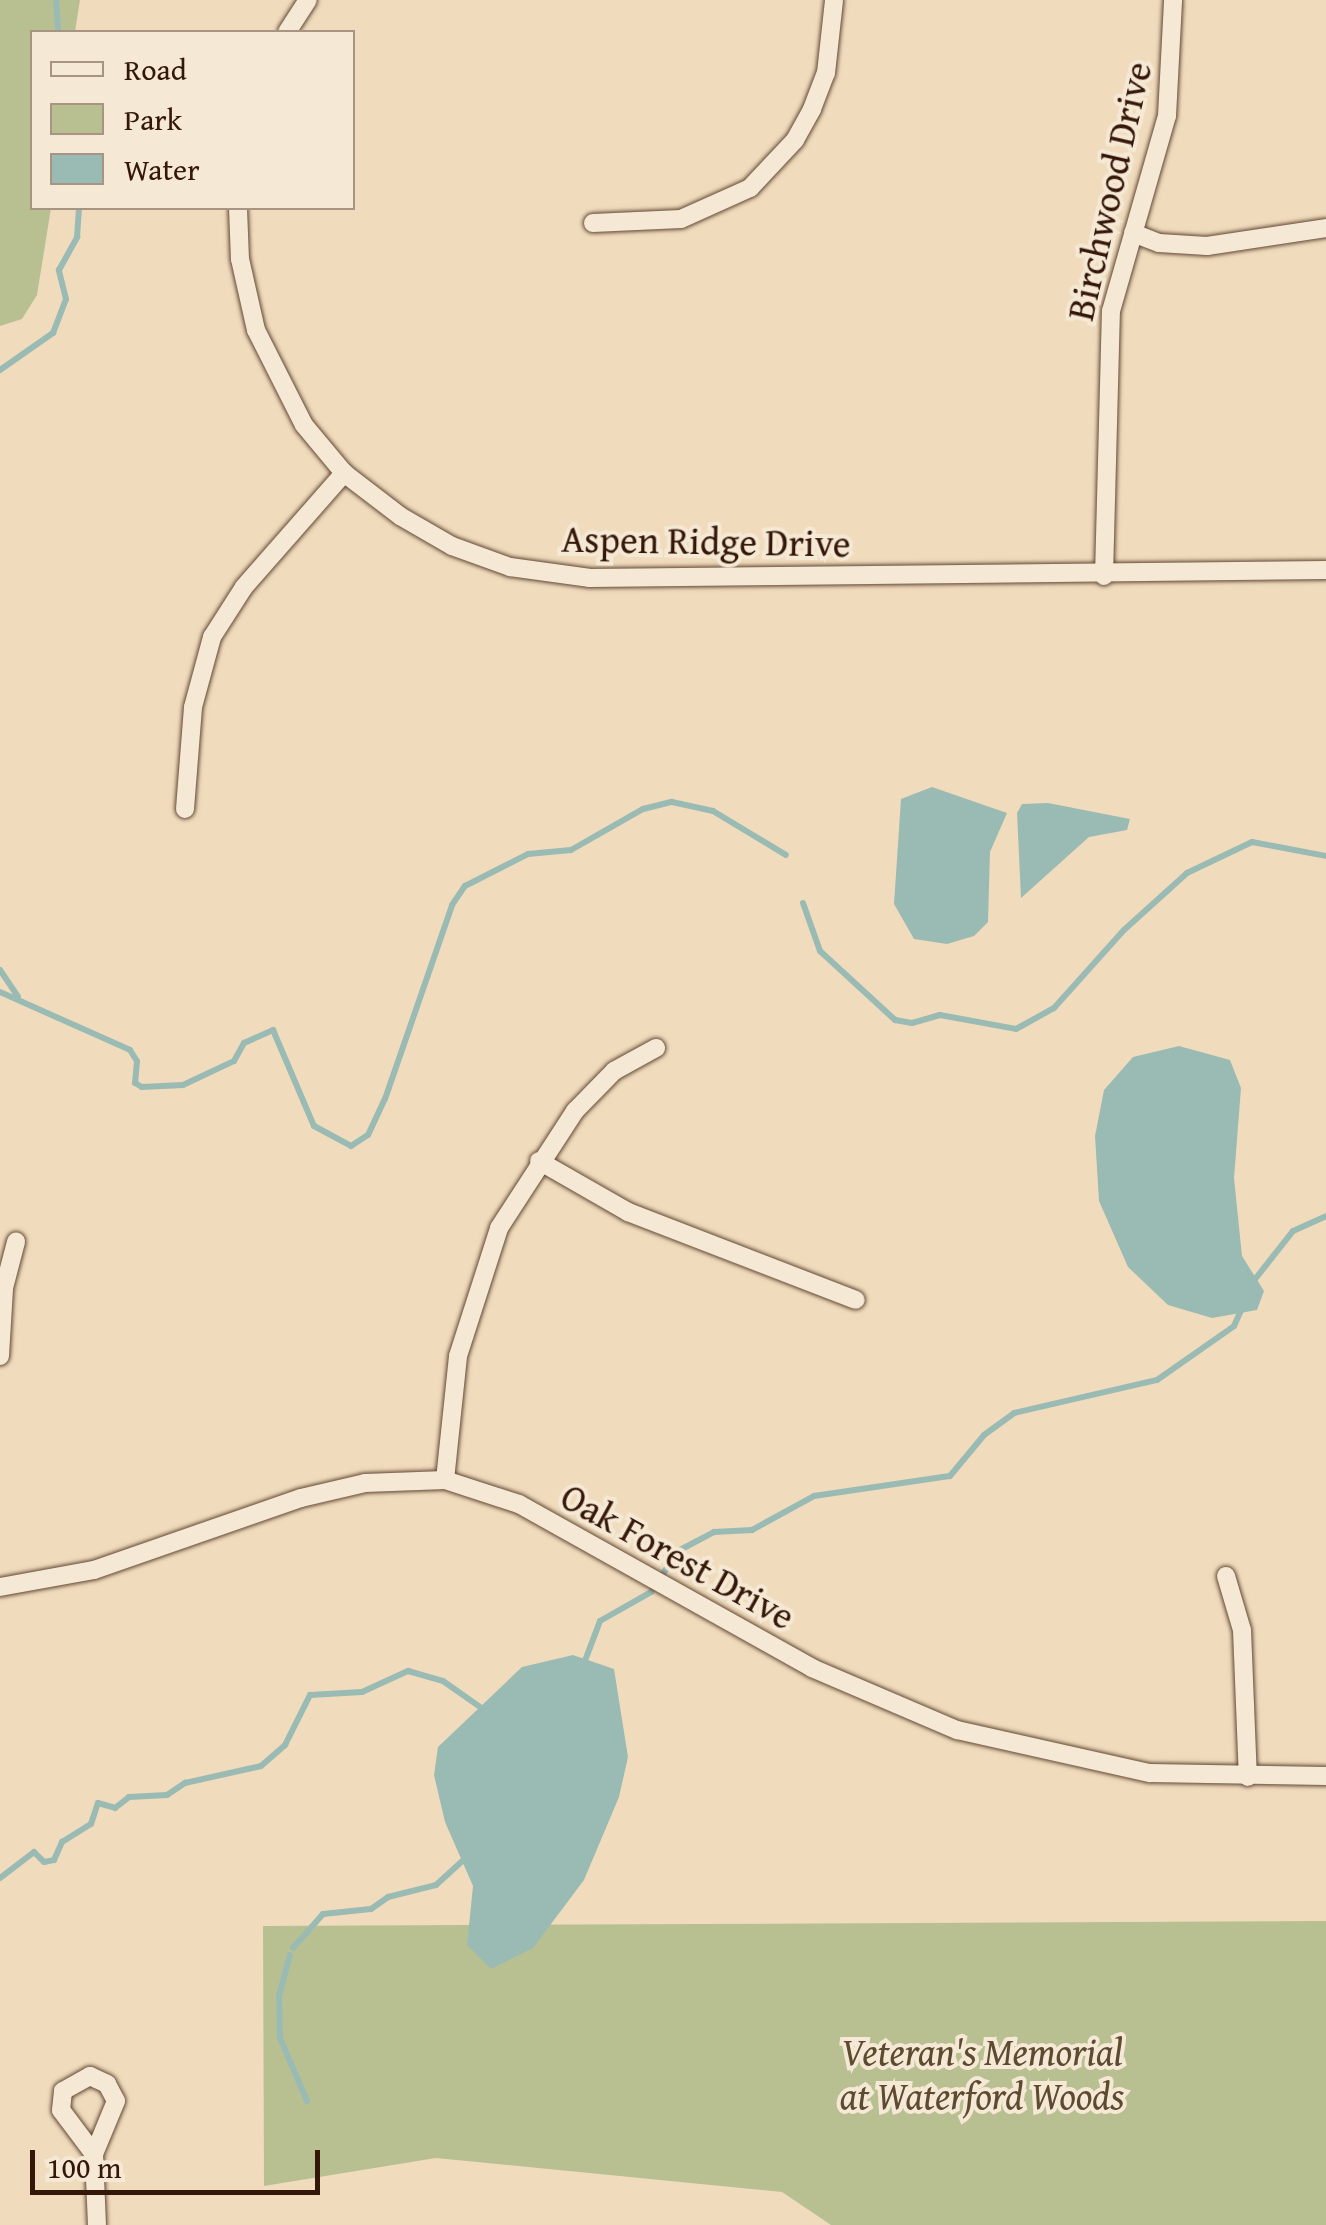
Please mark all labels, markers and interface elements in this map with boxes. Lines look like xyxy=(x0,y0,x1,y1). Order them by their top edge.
legend xyxy=(30,30,355,210)
text: Road xyxy=(124,47,187,91)
street label: Birchwood Drive xyxy=(1057,57,1161,325)
text: Park xyxy=(124,97,182,141)
text: Water xyxy=(124,147,200,191)
street label: Aspen Ridge Drive xyxy=(561,516,851,566)
street label: Oak Forest Drive xyxy=(553,1473,803,1639)
park label: Veteran's Memorial at Waterford Woods xyxy=(840,2029,1124,2118)
scale bar xyxy=(35,2130,325,2192)
text: 100 m xyxy=(47,2145,121,2189)

